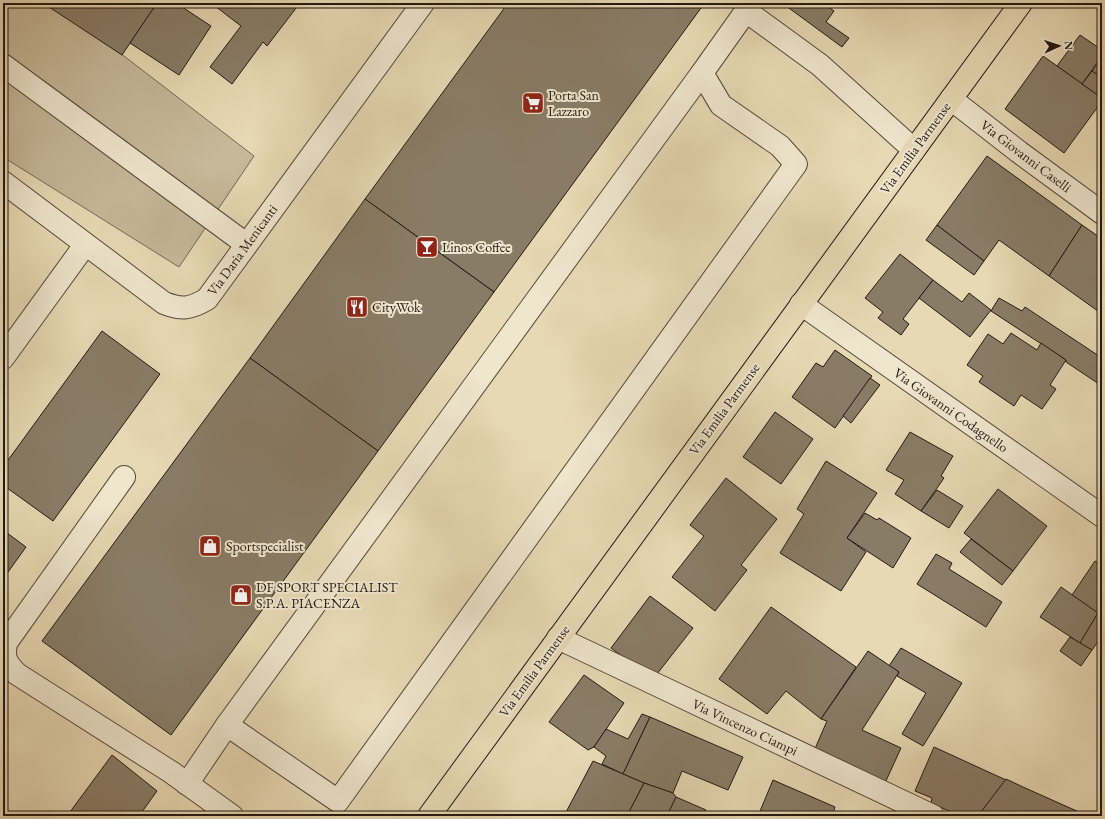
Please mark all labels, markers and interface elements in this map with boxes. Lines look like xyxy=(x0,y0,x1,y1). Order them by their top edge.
north arrow xyxy=(1039,26,1079,66)
text: N xyxy=(1062,41,1076,50)
place label: Porta San Lazzaro xyxy=(548,86,600,120)
supermarket icon: Porta San Lazzaro xyxy=(520,90,546,116)
street label: Via Emilia Parmense xyxy=(876,98,955,198)
street label: Via Giovanni Caselli xyxy=(977,116,1076,196)
street label: Via Daria Menicanti xyxy=(203,200,281,299)
bar icon: Linos Coffee xyxy=(414,234,440,260)
place label: Linos Coffee xyxy=(442,238,511,256)
restaurant icon: CityWok xyxy=(344,294,370,320)
place label: CityWok xyxy=(372,298,421,316)
street label: Via Emilia Parmense xyxy=(685,359,764,459)
street label: Via Giovanni Codagnello xyxy=(890,364,1012,456)
shop icon: Sportspecialist xyxy=(197,533,223,559)
place label: Sportspecialist xyxy=(226,537,304,555)
place label: DF SPORT SPECIALIST S.P.A. PIACENZA xyxy=(256,578,398,612)
shop icon: DF SPORT SPECIALIST S.P.A. PIACENZA xyxy=(228,582,254,608)
street label: Via Emilia Parmense xyxy=(495,621,574,721)
street label: Via Vincenzo Ciampi xyxy=(689,695,801,760)

